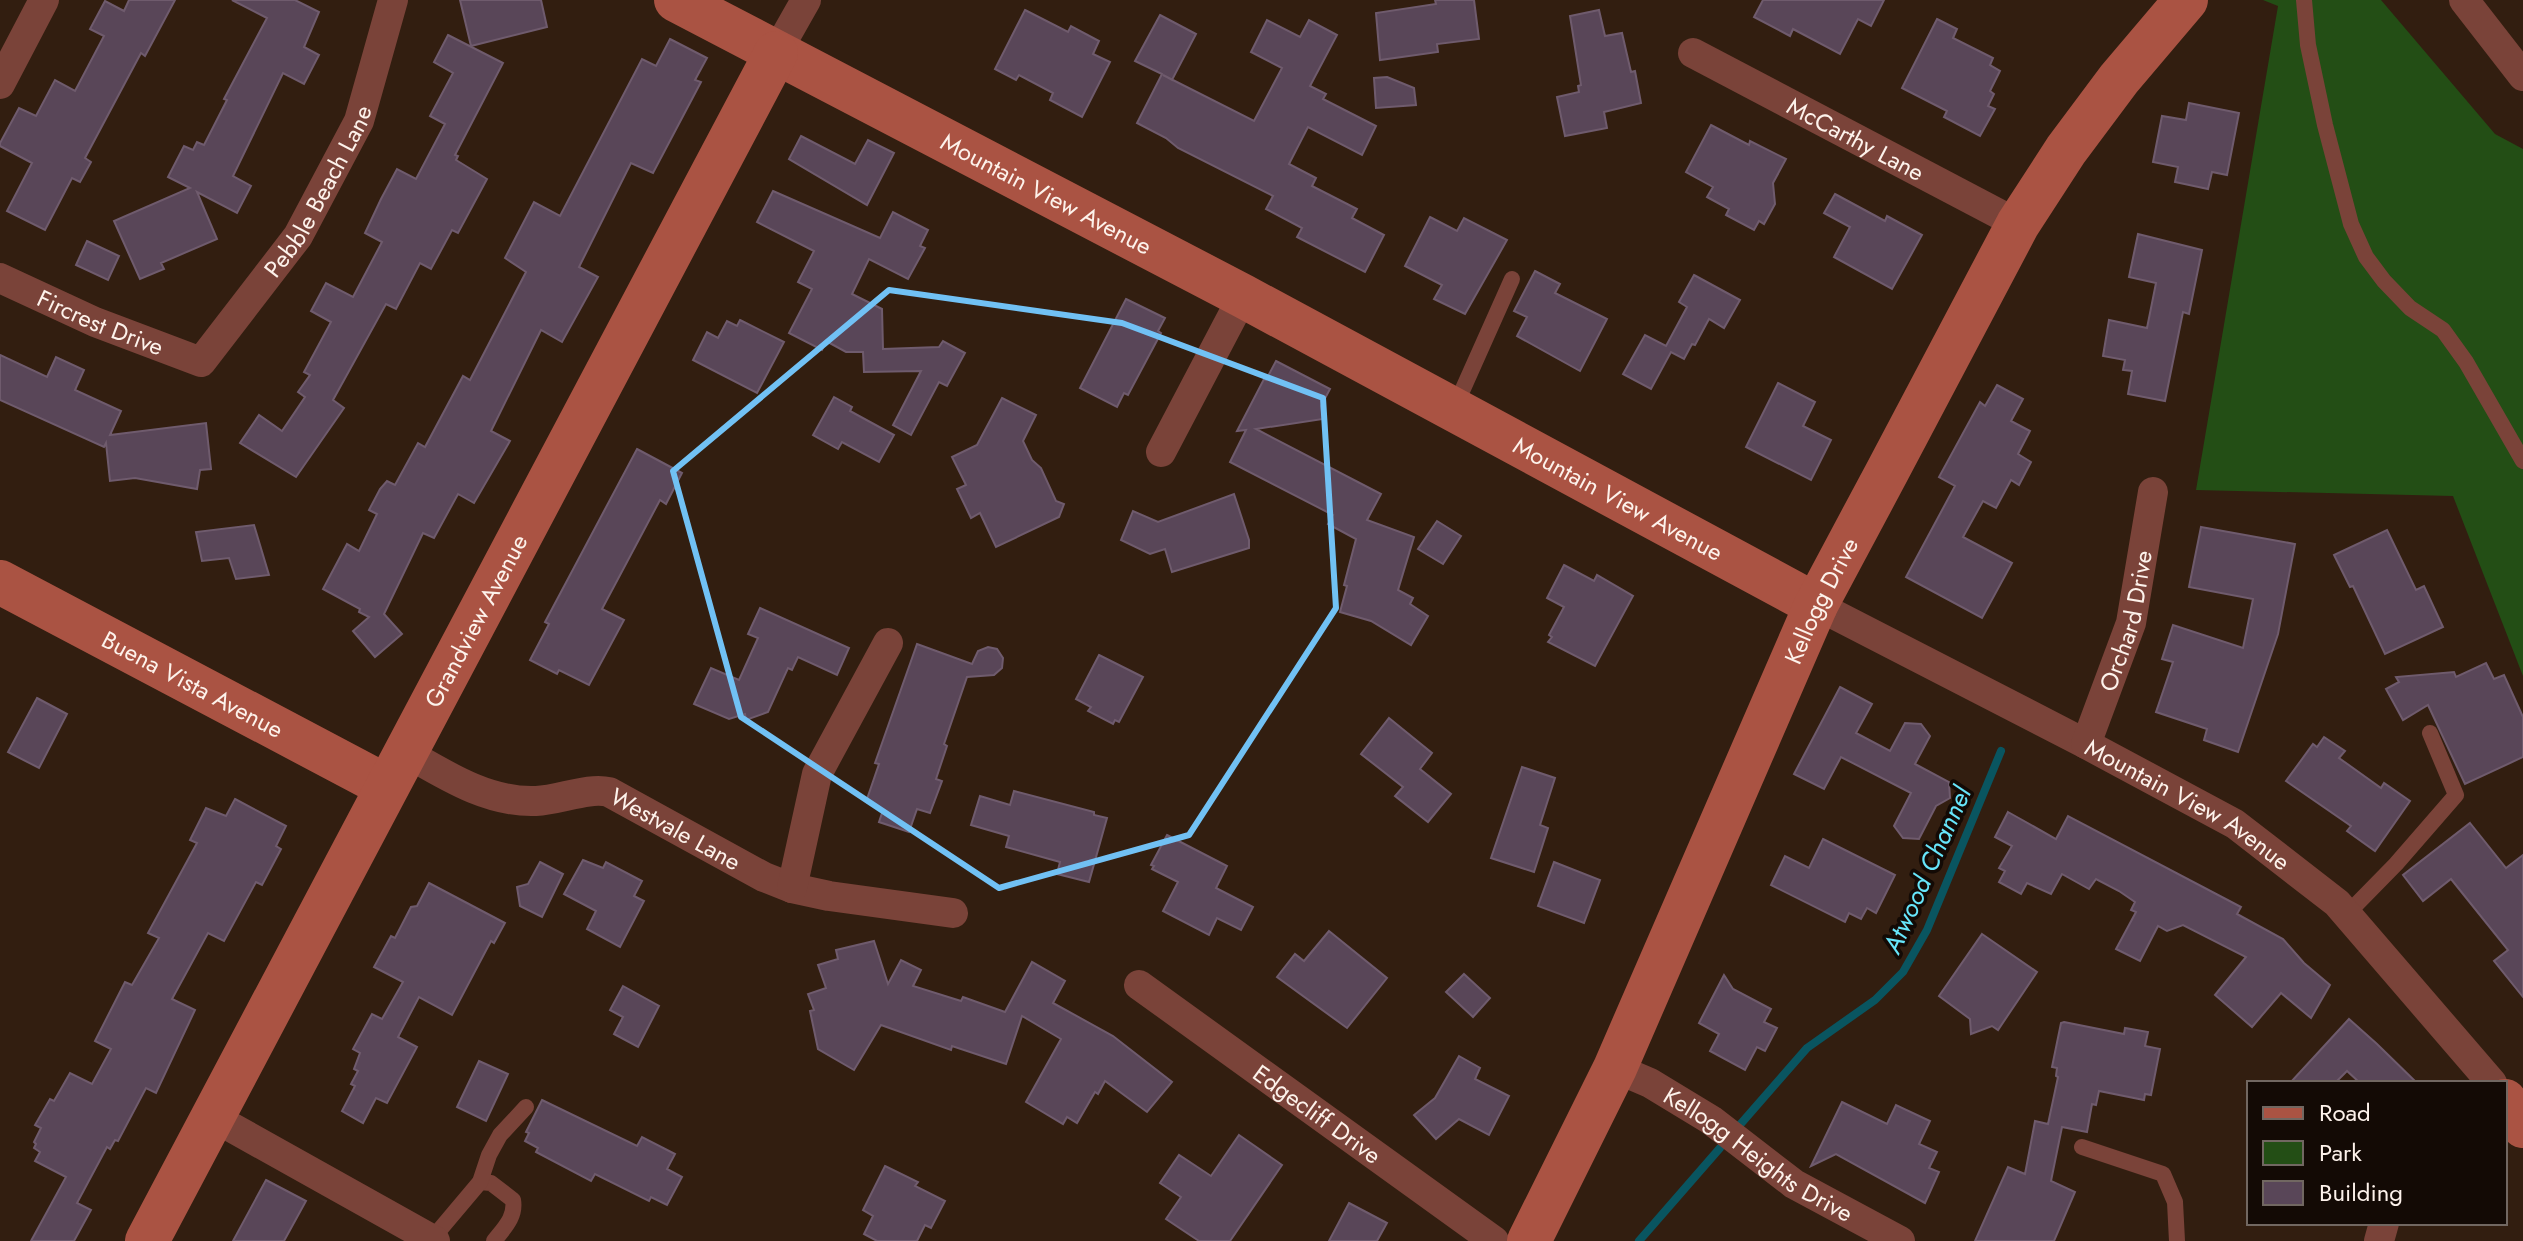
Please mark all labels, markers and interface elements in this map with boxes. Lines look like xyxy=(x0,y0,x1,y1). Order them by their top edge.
street label: McCarthy Lane xyxy=(1781,88,1931,189)
street label: Pebble Beach Lane xyxy=(255,101,380,284)
street label: Mountain View Avenue xyxy=(935,124,1158,263)
street label: Fircrest Drive xyxy=(32,280,169,364)
street label: Mountain View Avenue xyxy=(1507,428,1729,569)
street label: Grandview Avenue xyxy=(415,528,536,714)
street label: Kellogg Drive xyxy=(1775,531,1867,669)
street label: Orchard Drive xyxy=(2090,548,2160,696)
street label: Buena Vista Avenue xyxy=(96,621,290,746)
street label: Mountain View Avenue xyxy=(2079,729,2298,878)
street label: Westvale Lane xyxy=(604,779,747,879)
water label: Atwood Channel xyxy=(1873,779,1981,961)
street label: Edgecliff Drive xyxy=(1246,1055,1389,1172)
street label: Kellogg Heights Drive xyxy=(1657,1078,1859,1230)
legend xyxy=(2247,1081,2507,1225)
text: Road xyxy=(2319,1095,2371,1130)
text: Park xyxy=(2319,1135,2362,1170)
text: Building xyxy=(2319,1175,2403,1210)

